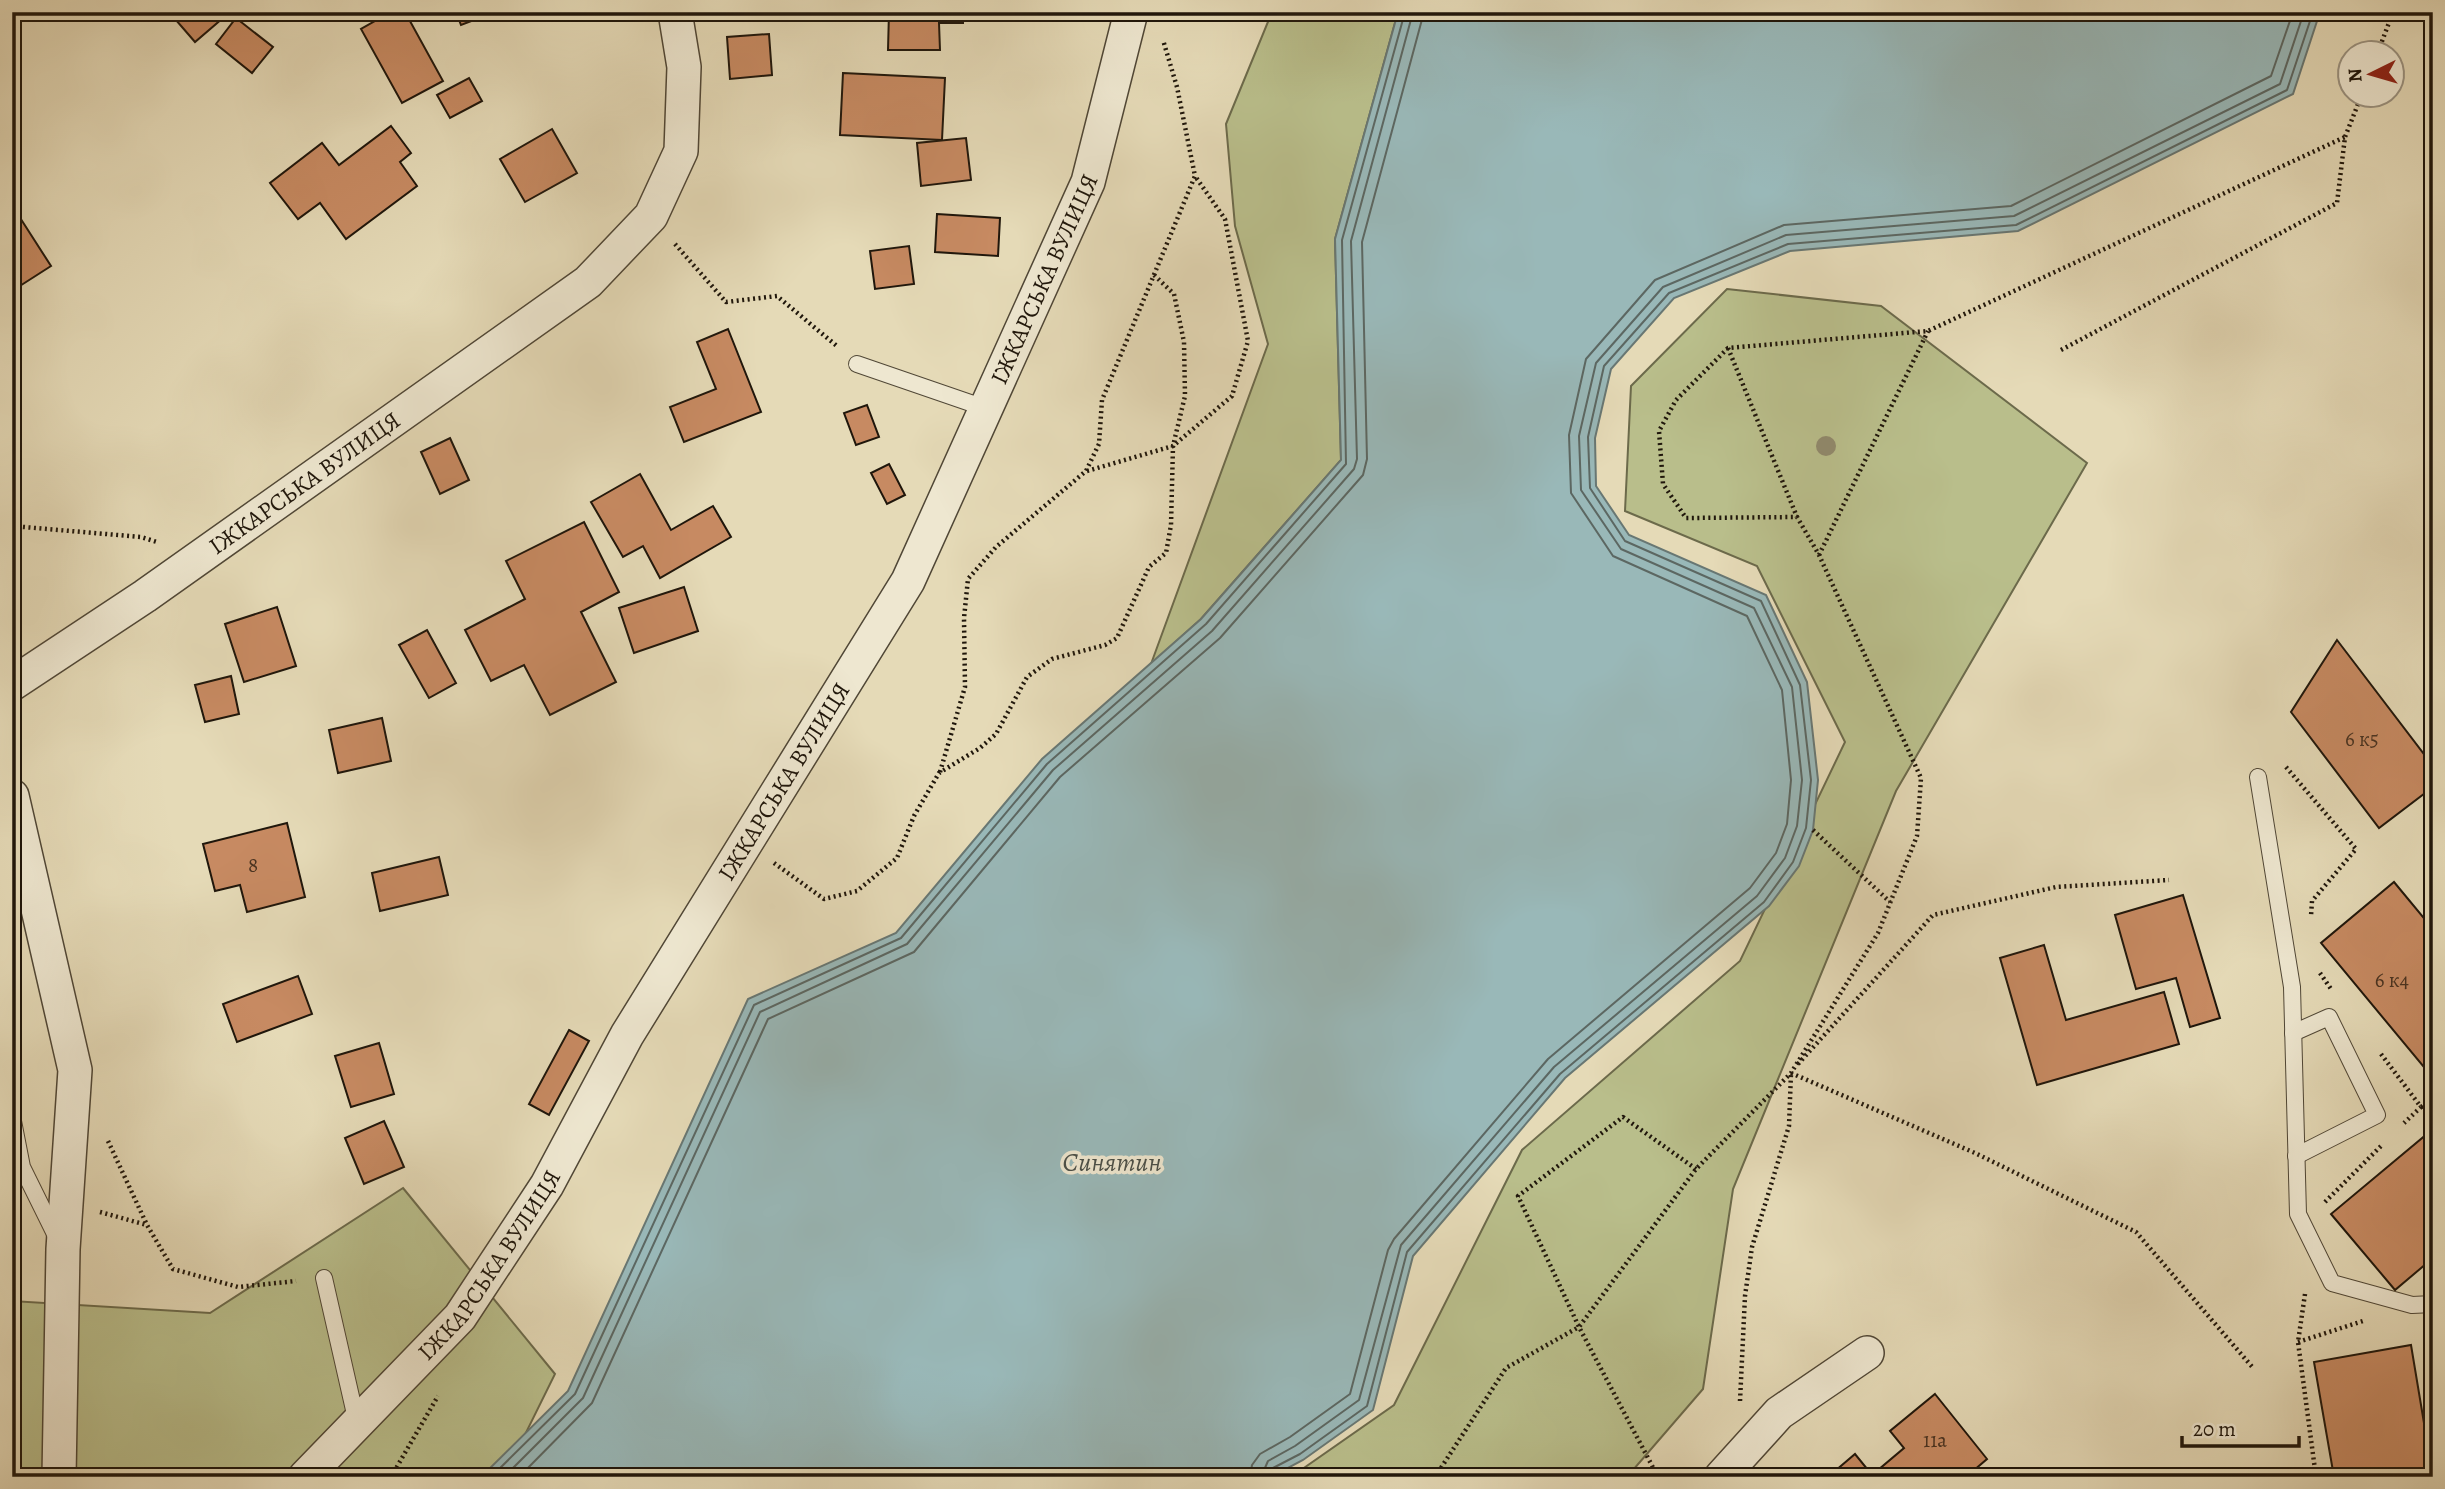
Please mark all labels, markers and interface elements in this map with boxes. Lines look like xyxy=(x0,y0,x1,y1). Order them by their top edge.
north arrow xyxy=(2336,38,2406,108)
text: N xyxy=(2341,67,2369,83)
street label: ІЖКАРСЬКА ВУЛИЦЯ xyxy=(983,169,1106,389)
street label: ІЖКАРСЬКА ВУЛИЦЯ xyxy=(202,404,407,562)
street label: ІЖКАРСЬКА ВУЛИЦЯ xyxy=(710,676,857,887)
house number: 6 к5 xyxy=(2345,725,2379,753)
house number: 8 xyxy=(248,851,258,879)
house number: 6 к4 xyxy=(2375,966,2409,994)
water label: Синятин xyxy=(1063,1145,1161,1180)
street label: ІЖКАРСЬКА ВУЛИЦЯ xyxy=(411,1164,568,1367)
scale bar xyxy=(2182,1405,2300,1449)
text: 20 m xyxy=(2193,1415,2236,1443)
house number: 11а xyxy=(1923,1426,1947,1454)

